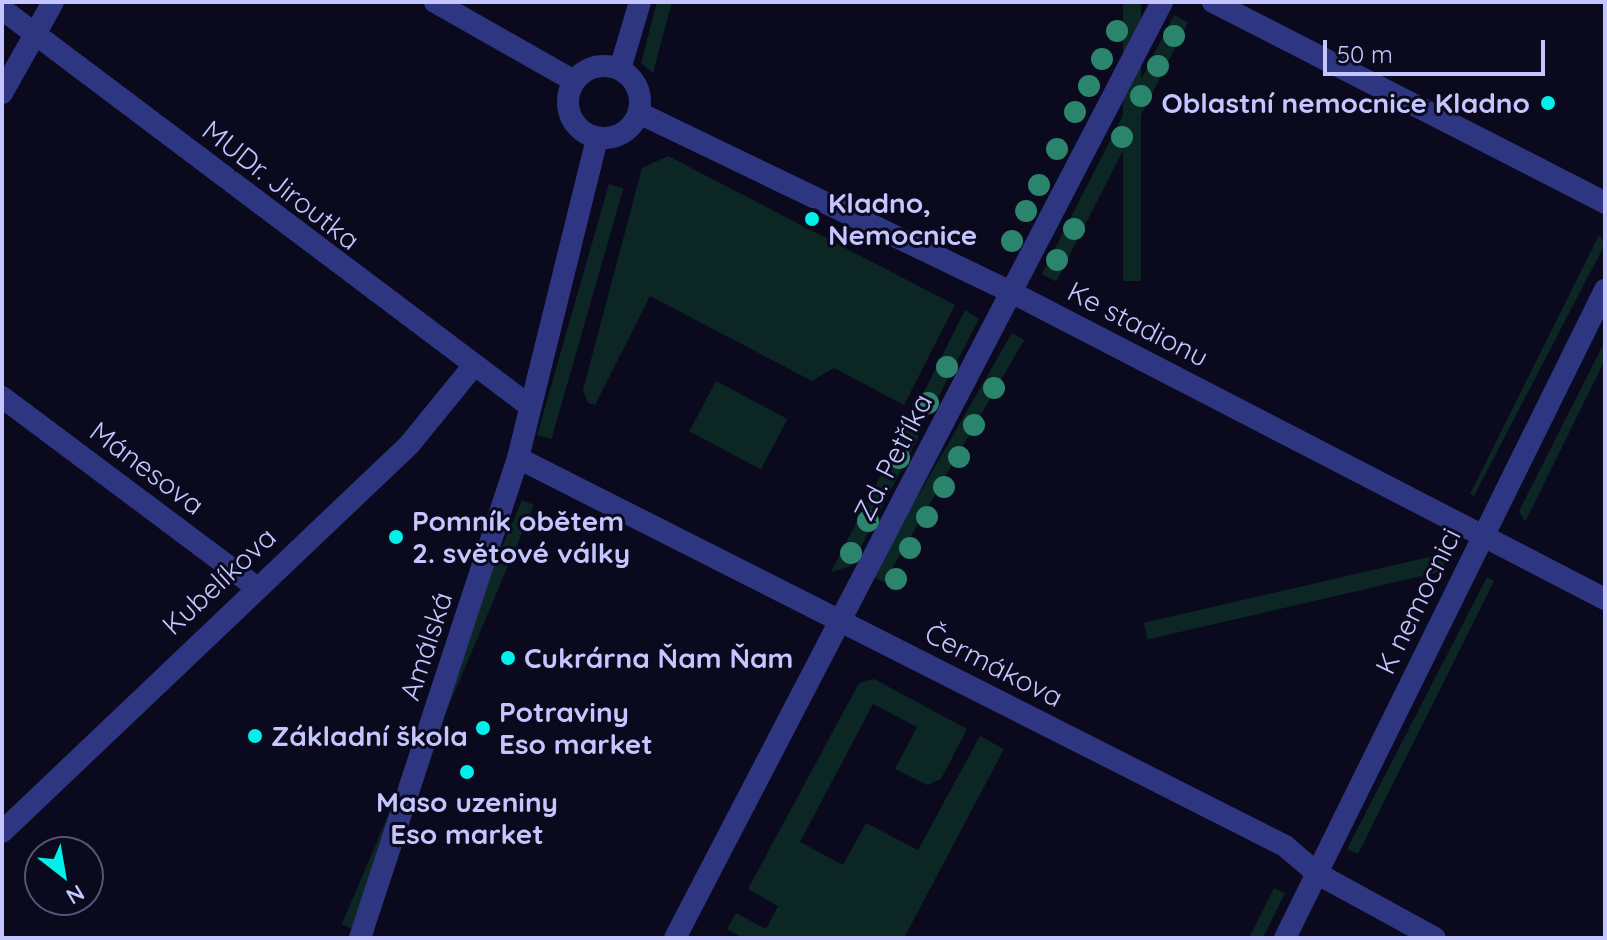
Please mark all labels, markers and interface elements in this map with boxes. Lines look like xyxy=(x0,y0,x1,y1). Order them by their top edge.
scale bar xyxy=(1327,24,1549,74)
text: 50 m xyxy=(1337,39,1393,69)
place label: Oblastní nemocnice Kladno xyxy=(1161,86,1530,120)
marker: Oblastní nemocnice Kladno xyxy=(1537,92,1559,114)
street label: MUDr. Jiroutka xyxy=(196,113,366,257)
place label: Kladno, Nemocnice xyxy=(828,186,977,252)
marker: Kladno, Nemocnice xyxy=(803,210,821,228)
street label: Ke stadionu xyxy=(1062,274,1214,374)
street label: Zd. Petříka xyxy=(847,388,939,526)
street label: Mánesova xyxy=(83,414,211,522)
place label: Pomník obětem 2. světové války xyxy=(412,504,630,570)
street label: Kubelíkova xyxy=(155,520,283,642)
street label: K nemocnici xyxy=(1368,523,1468,679)
marker: Pomník obětem 2. světové války xyxy=(387,528,405,546)
street label: Amálská xyxy=(393,588,459,704)
street label: Čermákova xyxy=(919,616,1069,714)
place label: Cukrárna Ňam Ňam xyxy=(524,641,793,675)
marker: Cukrárna Ňam Ňam xyxy=(499,649,517,667)
place label: Potraviny Eso market xyxy=(499,695,653,761)
place label: Základní škola xyxy=(271,719,468,753)
marker: Potraviny Eso market xyxy=(474,719,492,737)
marker: Základní škola xyxy=(246,727,264,745)
marker: Maso uzeniny Eso market xyxy=(458,763,476,781)
place label: Maso uzeniny Eso market xyxy=(376,785,558,851)
north arrow xyxy=(24,836,104,916)
text: N xyxy=(61,879,89,911)

